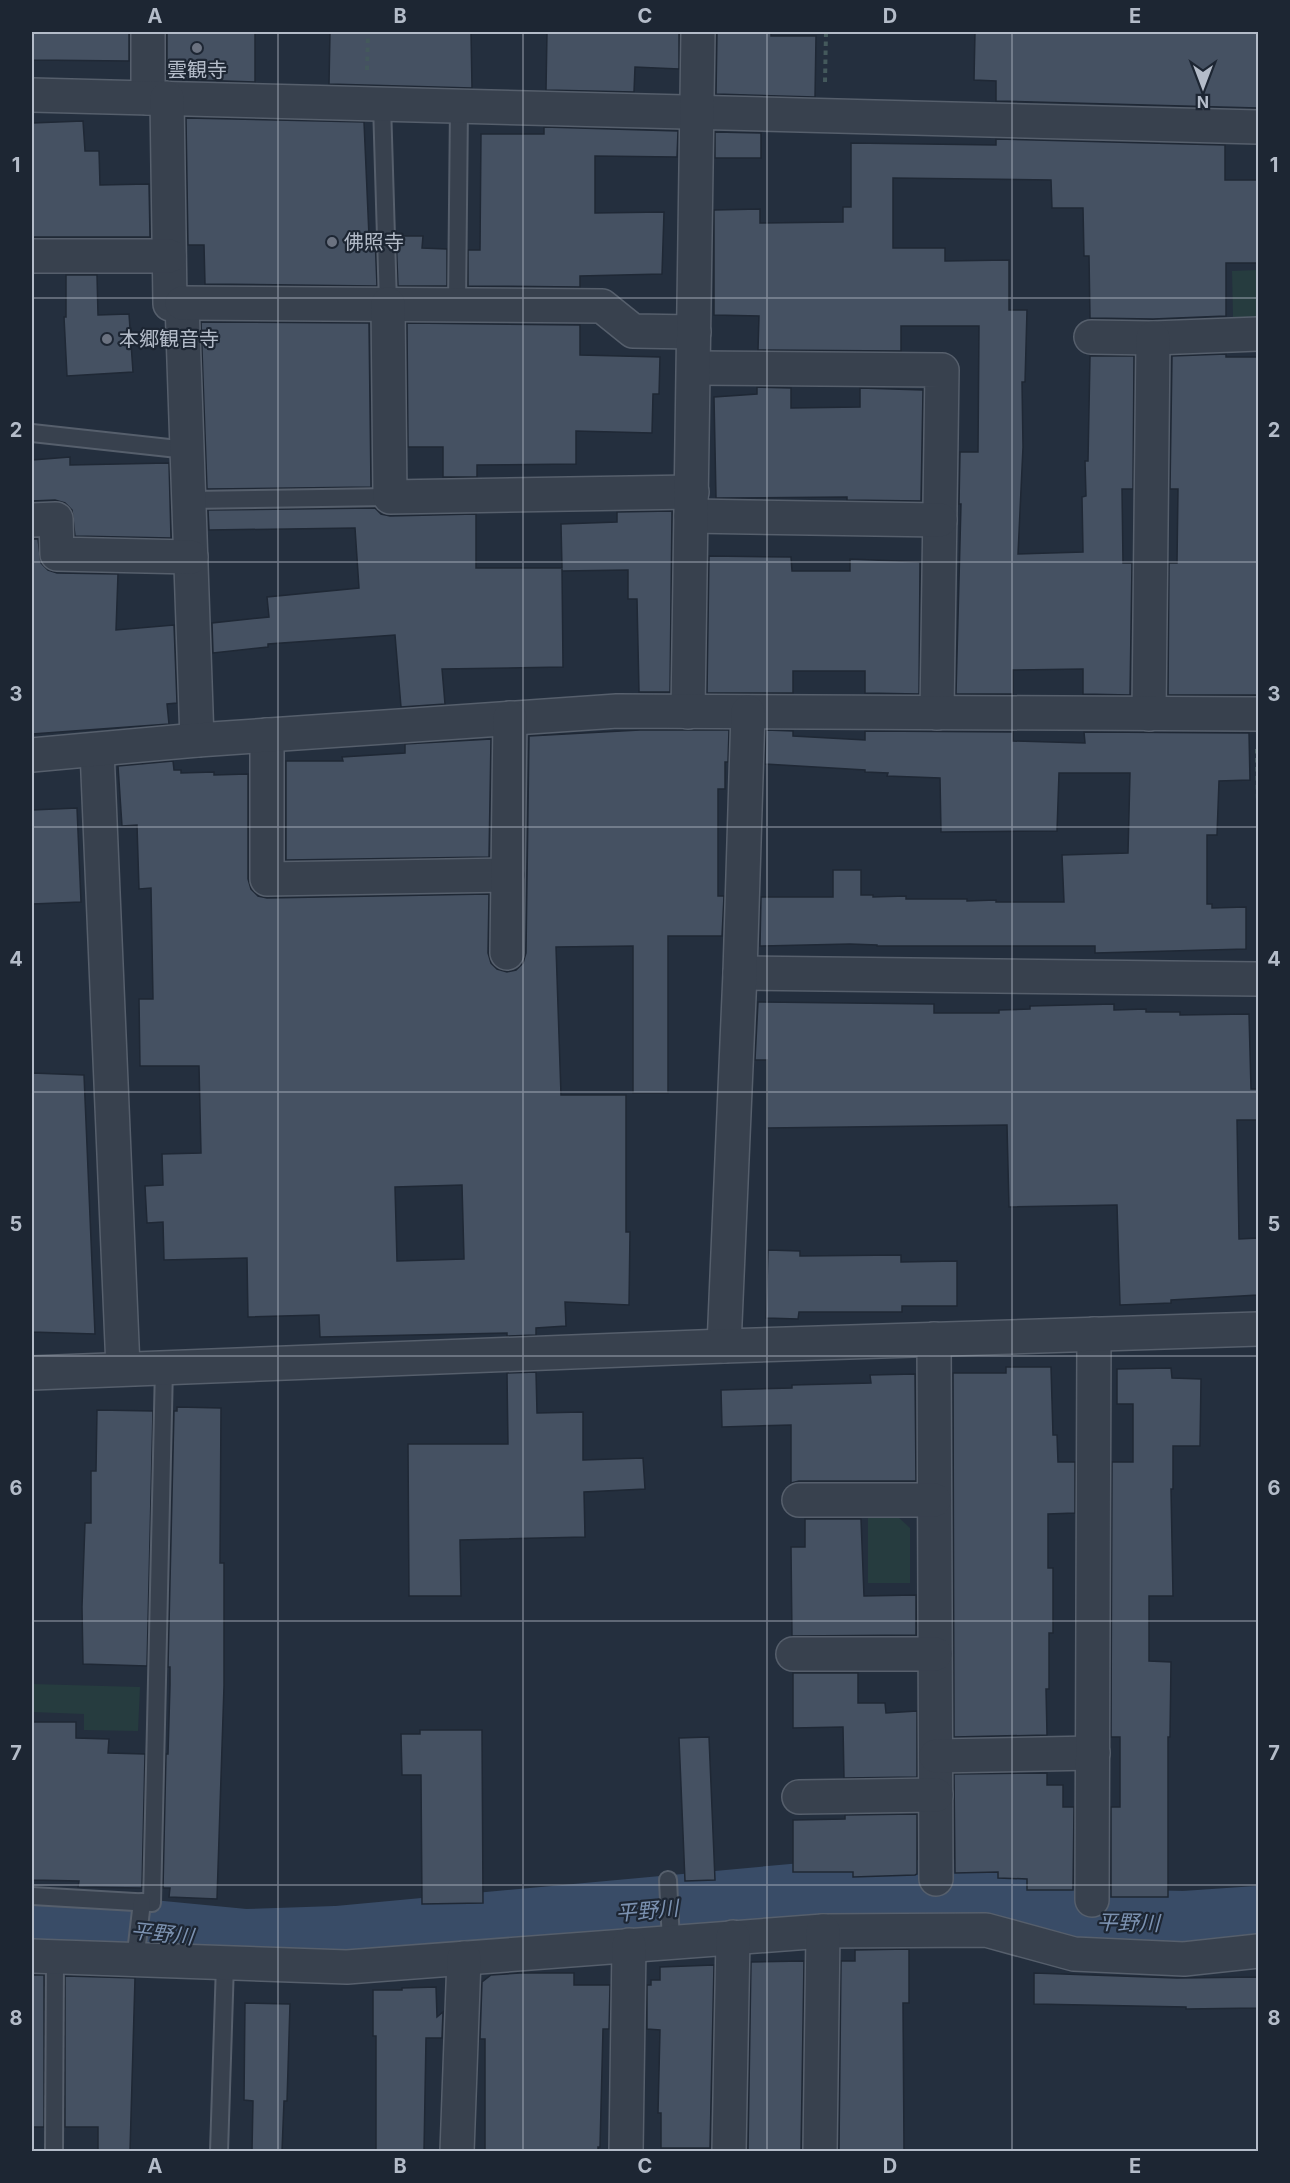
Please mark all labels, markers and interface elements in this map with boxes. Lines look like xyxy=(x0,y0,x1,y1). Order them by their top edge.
text: A xyxy=(148,4,163,28)
text: B xyxy=(393,4,407,28)
text: C xyxy=(638,4,652,28)
text: D xyxy=(883,4,897,28)
text: E xyxy=(1129,4,1141,28)
marker: 雲観寺 xyxy=(190,41,204,55)
north arrow xyxy=(1173,57,1233,117)
place label: 雲観寺 xyxy=(167,58,227,82)
text: N xyxy=(1197,92,1209,112)
text: 1 xyxy=(12,153,20,177)
text: 1 xyxy=(1270,153,1278,177)
place label: 佛照寺 xyxy=(344,230,404,254)
marker: 佛照寺 xyxy=(325,235,339,249)
place label: 本郷観音寺 xyxy=(119,327,219,351)
marker: 本郷観音寺 xyxy=(100,332,114,346)
text: 2 xyxy=(10,418,22,442)
text: 2 xyxy=(1268,418,1280,442)
text: 3 xyxy=(10,682,22,706)
text: 3 xyxy=(1268,682,1280,706)
text: 4 xyxy=(9,947,23,971)
text: 4 xyxy=(1267,947,1281,971)
text: 5 xyxy=(10,1212,22,1236)
text: 5 xyxy=(1268,1212,1280,1236)
text: 6 xyxy=(10,1476,23,1500)
text: 6 xyxy=(1268,1476,1281,1500)
text: 7 xyxy=(10,1741,22,1765)
text: 7 xyxy=(1268,1741,1280,1765)
water label: 平野川 xyxy=(614,1895,681,1926)
water label: 平野川 xyxy=(1096,1909,1162,1936)
water label: 平野川 xyxy=(129,1918,197,1949)
text: 8 xyxy=(9,2006,23,2030)
text: 8 xyxy=(1267,2006,1281,2030)
text: A xyxy=(148,2154,163,2178)
text: B xyxy=(393,2154,407,2178)
text: C xyxy=(638,2154,652,2178)
text: D xyxy=(883,2154,897,2178)
text: E xyxy=(1129,2154,1141,2178)

